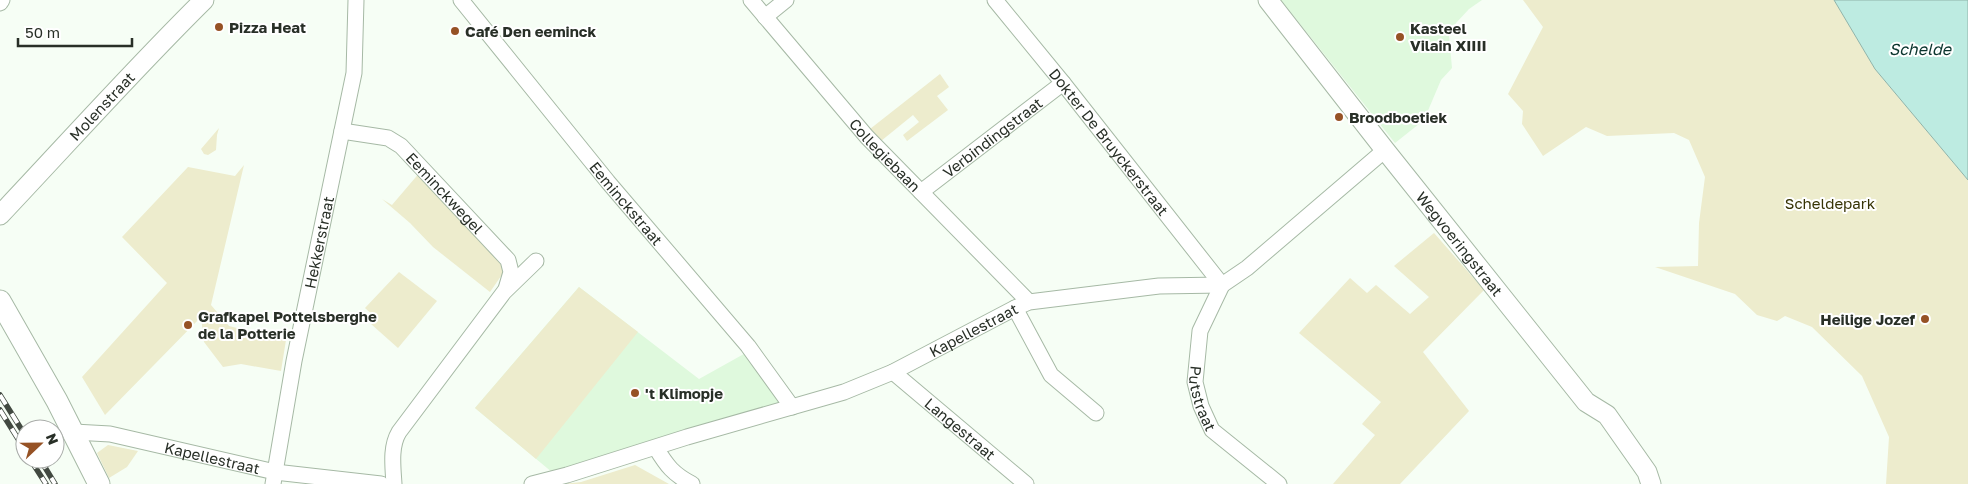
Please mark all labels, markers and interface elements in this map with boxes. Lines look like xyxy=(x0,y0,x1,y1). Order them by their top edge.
scale bar xyxy=(18,15,131,47)
place label: Pizza Heat xyxy=(229,18,306,36)
place label: Kasteel Vilain XIIII xyxy=(1410,19,1487,54)
marker: Pizza Heat xyxy=(213,21,225,33)
place label: Café Den eeminck xyxy=(465,22,596,40)
text: 50 m xyxy=(25,23,60,41)
marker: Café Den eeminck xyxy=(449,25,461,37)
marker: Kasteel Vilain XIIII xyxy=(1394,31,1406,43)
water label: Schelde xyxy=(1889,39,1953,59)
street label: Dokter De Bruyckerstraat xyxy=(1046,65,1173,219)
street label: Molenstraat xyxy=(65,68,138,144)
street label: Verbindingstraat xyxy=(939,93,1046,181)
place label: Broodboetiek xyxy=(1349,108,1447,126)
marker: Broodboetiek xyxy=(1333,111,1345,123)
street label: Collegiebaan xyxy=(846,114,924,195)
street label: Eeminckwegel xyxy=(403,149,487,237)
street label: Eeminckstraat xyxy=(586,158,667,249)
street label: Wegvoeringstraat xyxy=(1413,188,1507,299)
park label: Scheldepark xyxy=(1785,194,1876,212)
street label: Hekkerstraat xyxy=(300,195,337,290)
street label: Kapellestraat xyxy=(926,299,1021,360)
place label: Grafkapel Pottelsberghe de la Potterie xyxy=(198,307,377,342)
place label: Heilige Jozef xyxy=(1820,310,1916,328)
marker: Heilige Jozef xyxy=(1919,313,1931,325)
marker: Grafkapel Pottelsberghe de la Potterie xyxy=(182,319,194,331)
street label: Putstraat xyxy=(1186,365,1220,434)
place label: 't Klimopje xyxy=(645,384,723,402)
marker: 't Klimopje xyxy=(629,387,641,399)
street label: Langestraat xyxy=(921,394,999,464)
north arrow xyxy=(15,419,65,469)
text: N xyxy=(43,431,62,447)
street label: Kapellestraat xyxy=(163,438,262,477)

